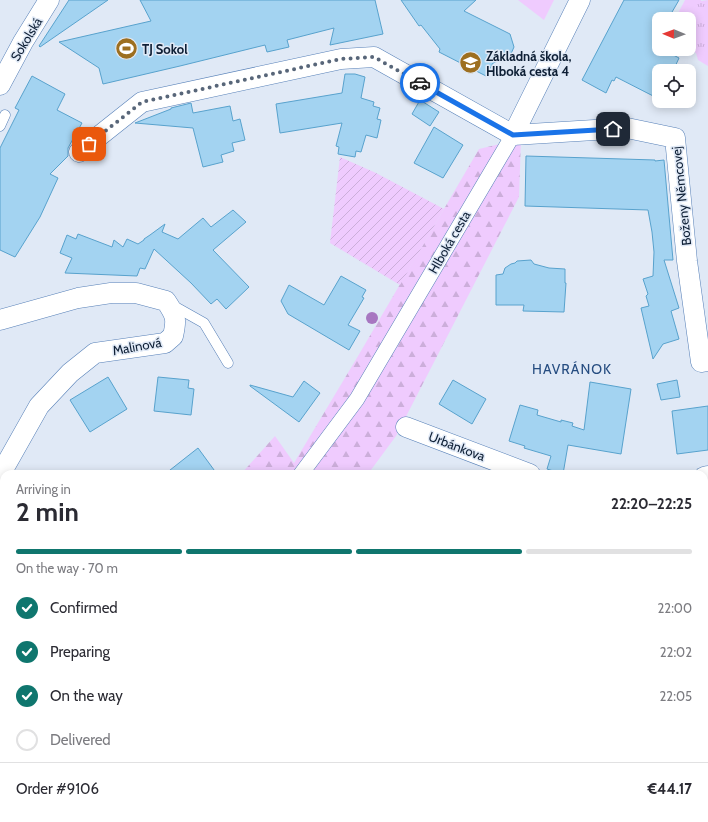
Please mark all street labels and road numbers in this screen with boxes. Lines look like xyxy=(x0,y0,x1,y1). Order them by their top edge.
street label: Sokolská xyxy=(7,14,46,64)
street label: Boženy Němcovej xyxy=(668,145,695,246)
street label: Hlboká cesta xyxy=(425,207,474,276)
street label: Malinová xyxy=(111,334,163,358)
street label: Urbánkova xyxy=(427,428,488,464)

